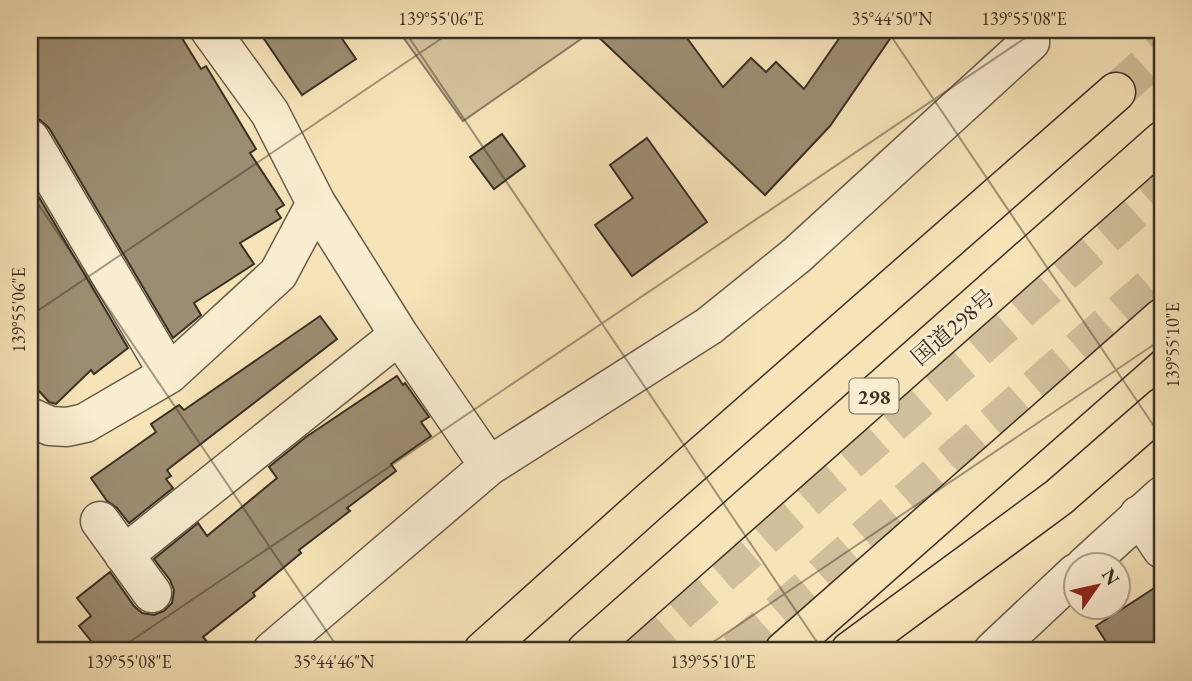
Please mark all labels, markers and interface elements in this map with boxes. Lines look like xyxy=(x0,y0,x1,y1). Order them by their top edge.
text: 139°55'06"E xyxy=(398,7,484,30)
text: 35°44'50"N xyxy=(852,7,933,30)
text: 139°55'08"E xyxy=(981,7,1067,30)
text: 139°55'06"E xyxy=(7,267,30,353)
street label: 国道298号 xyxy=(905,282,1001,372)
text: 139°55'10"E xyxy=(1161,302,1184,388)
road number: 298 xyxy=(850,378,898,414)
north arrow xyxy=(1062,552,1132,622)
text: N xyxy=(1096,563,1126,591)
text: 139°55'08"E xyxy=(86,650,172,673)
text: 35°44'46"N xyxy=(294,650,375,673)
text: 139°55'10"E xyxy=(670,650,756,673)

